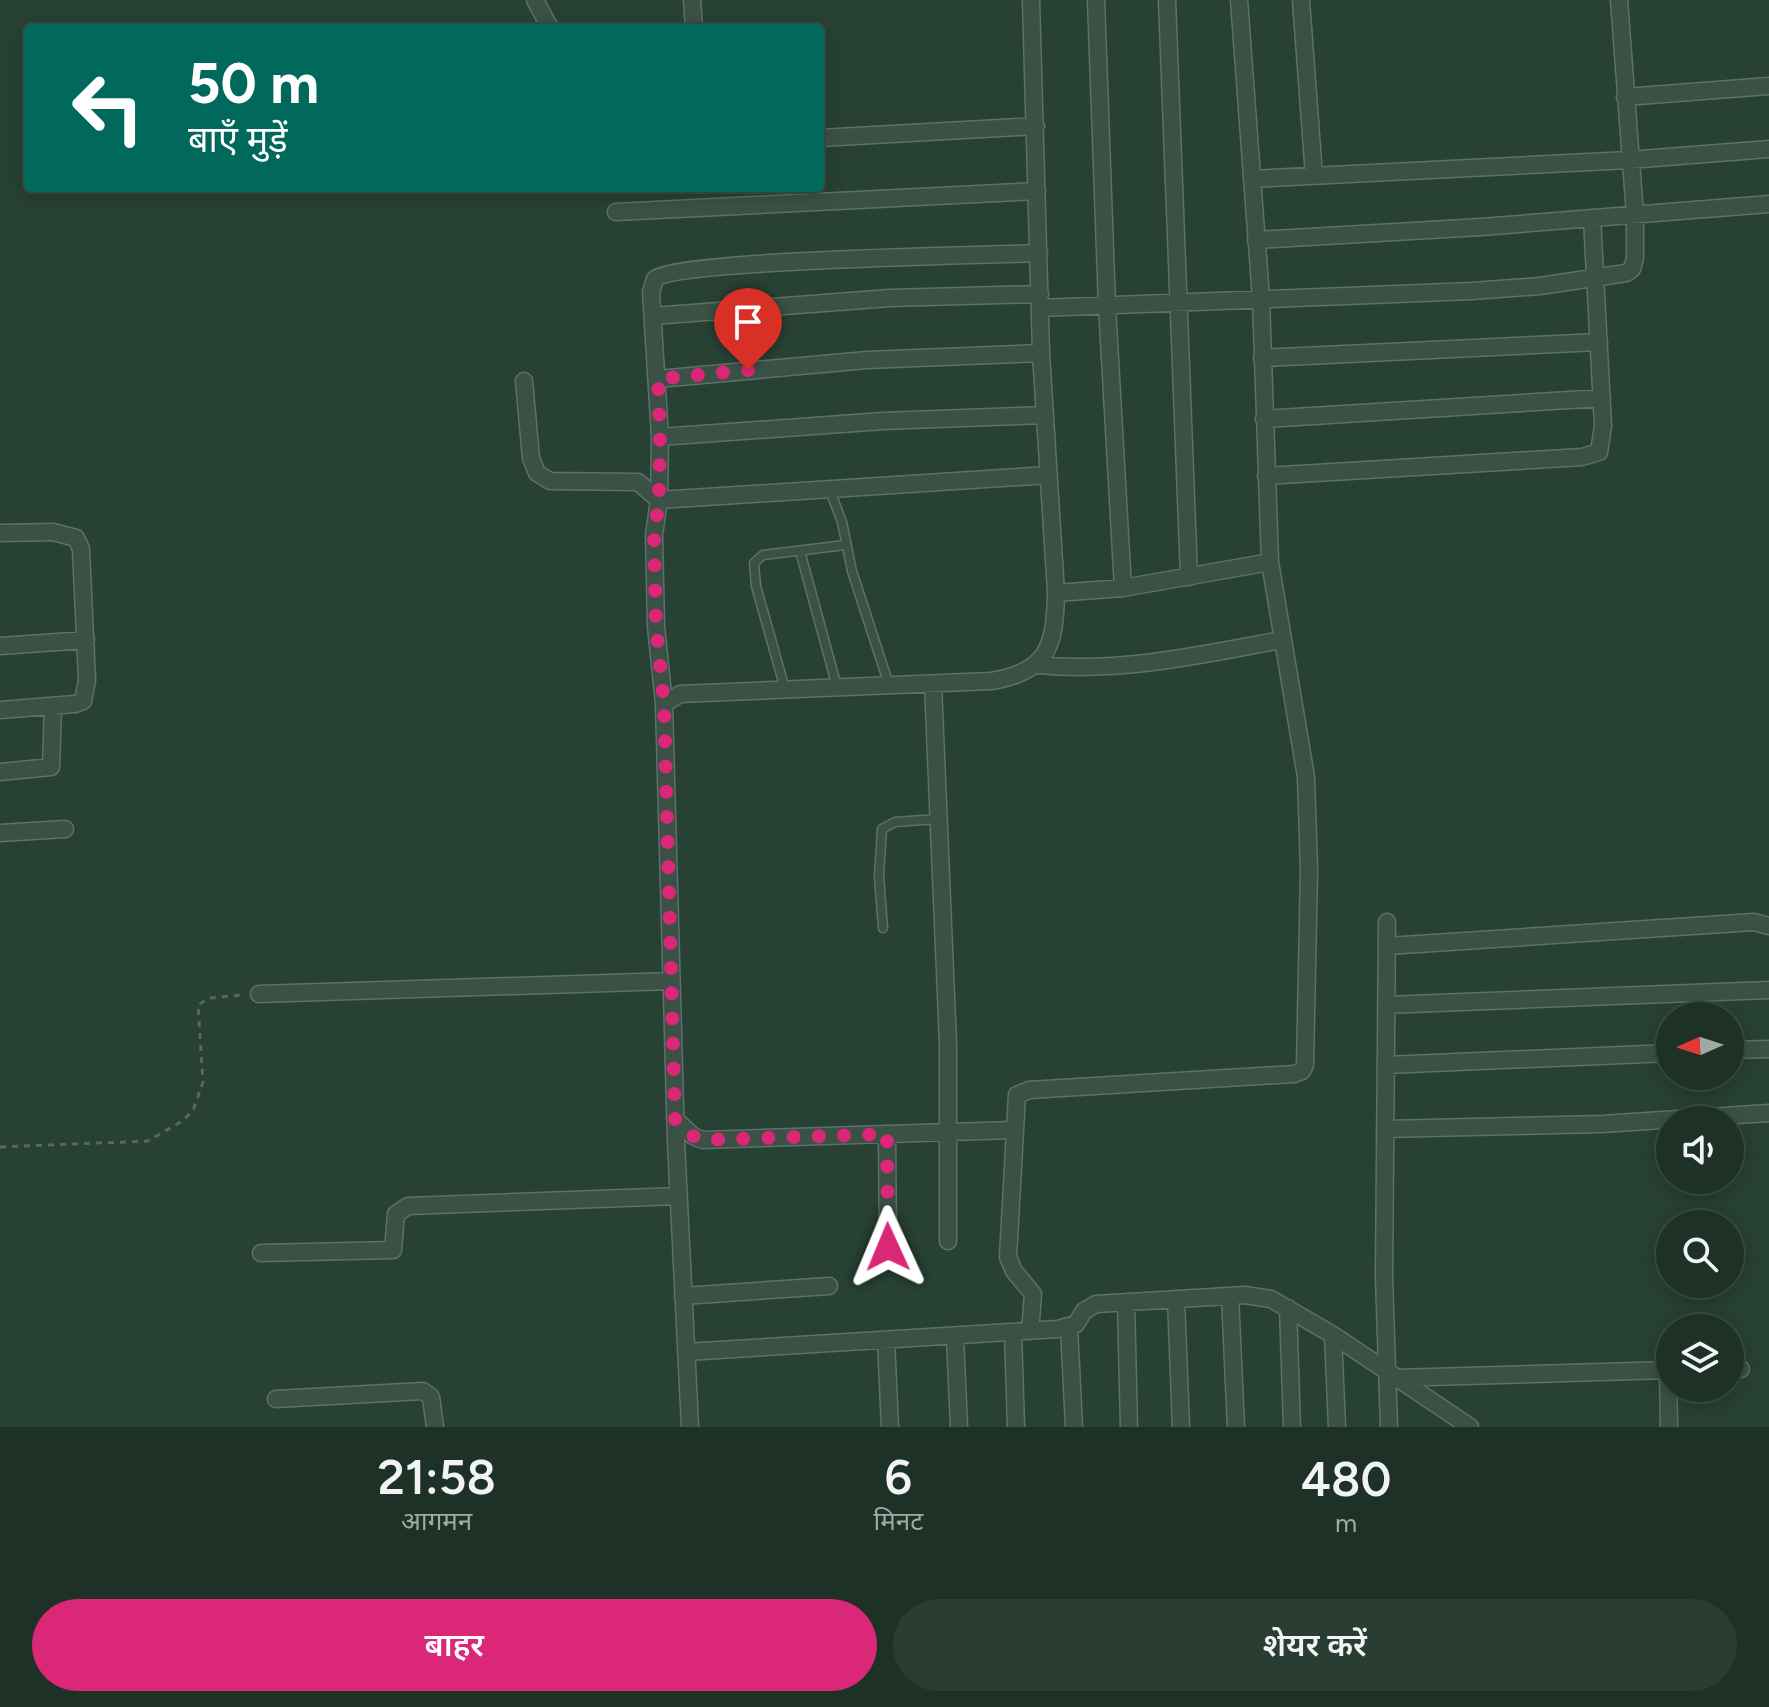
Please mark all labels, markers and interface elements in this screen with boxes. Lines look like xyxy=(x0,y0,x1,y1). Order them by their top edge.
text: 50 m xyxy=(188,50,319,117)
icon: left xyxy=(56,56,160,160)
text: बाएँ मुड़ें xyxy=(188,118,287,161)
pin xyxy=(714,288,782,370)
icon: arrive xyxy=(726,300,770,344)
north arrow xyxy=(1656,1002,1744,1090)
map controls xyxy=(1656,1002,1744,1402)
button: sound xyxy=(1656,1106,1744,1194)
position arrow xyxy=(846,1205,930,1289)
button: search xyxy=(1656,1210,1744,1298)
button: layers xyxy=(1656,1314,1744,1402)
text: 21:58 xyxy=(378,1448,496,1506)
text: 6 xyxy=(885,1448,912,1506)
text: 480 xyxy=(1301,1450,1391,1508)
text: आगमन xyxy=(401,1505,472,1537)
text: मिनट xyxy=(873,1505,923,1537)
text: m xyxy=(1335,1507,1357,1539)
button: बाहर xyxy=(32,1599,877,1691)
button: शेयर करें xyxy=(893,1599,1737,1691)

